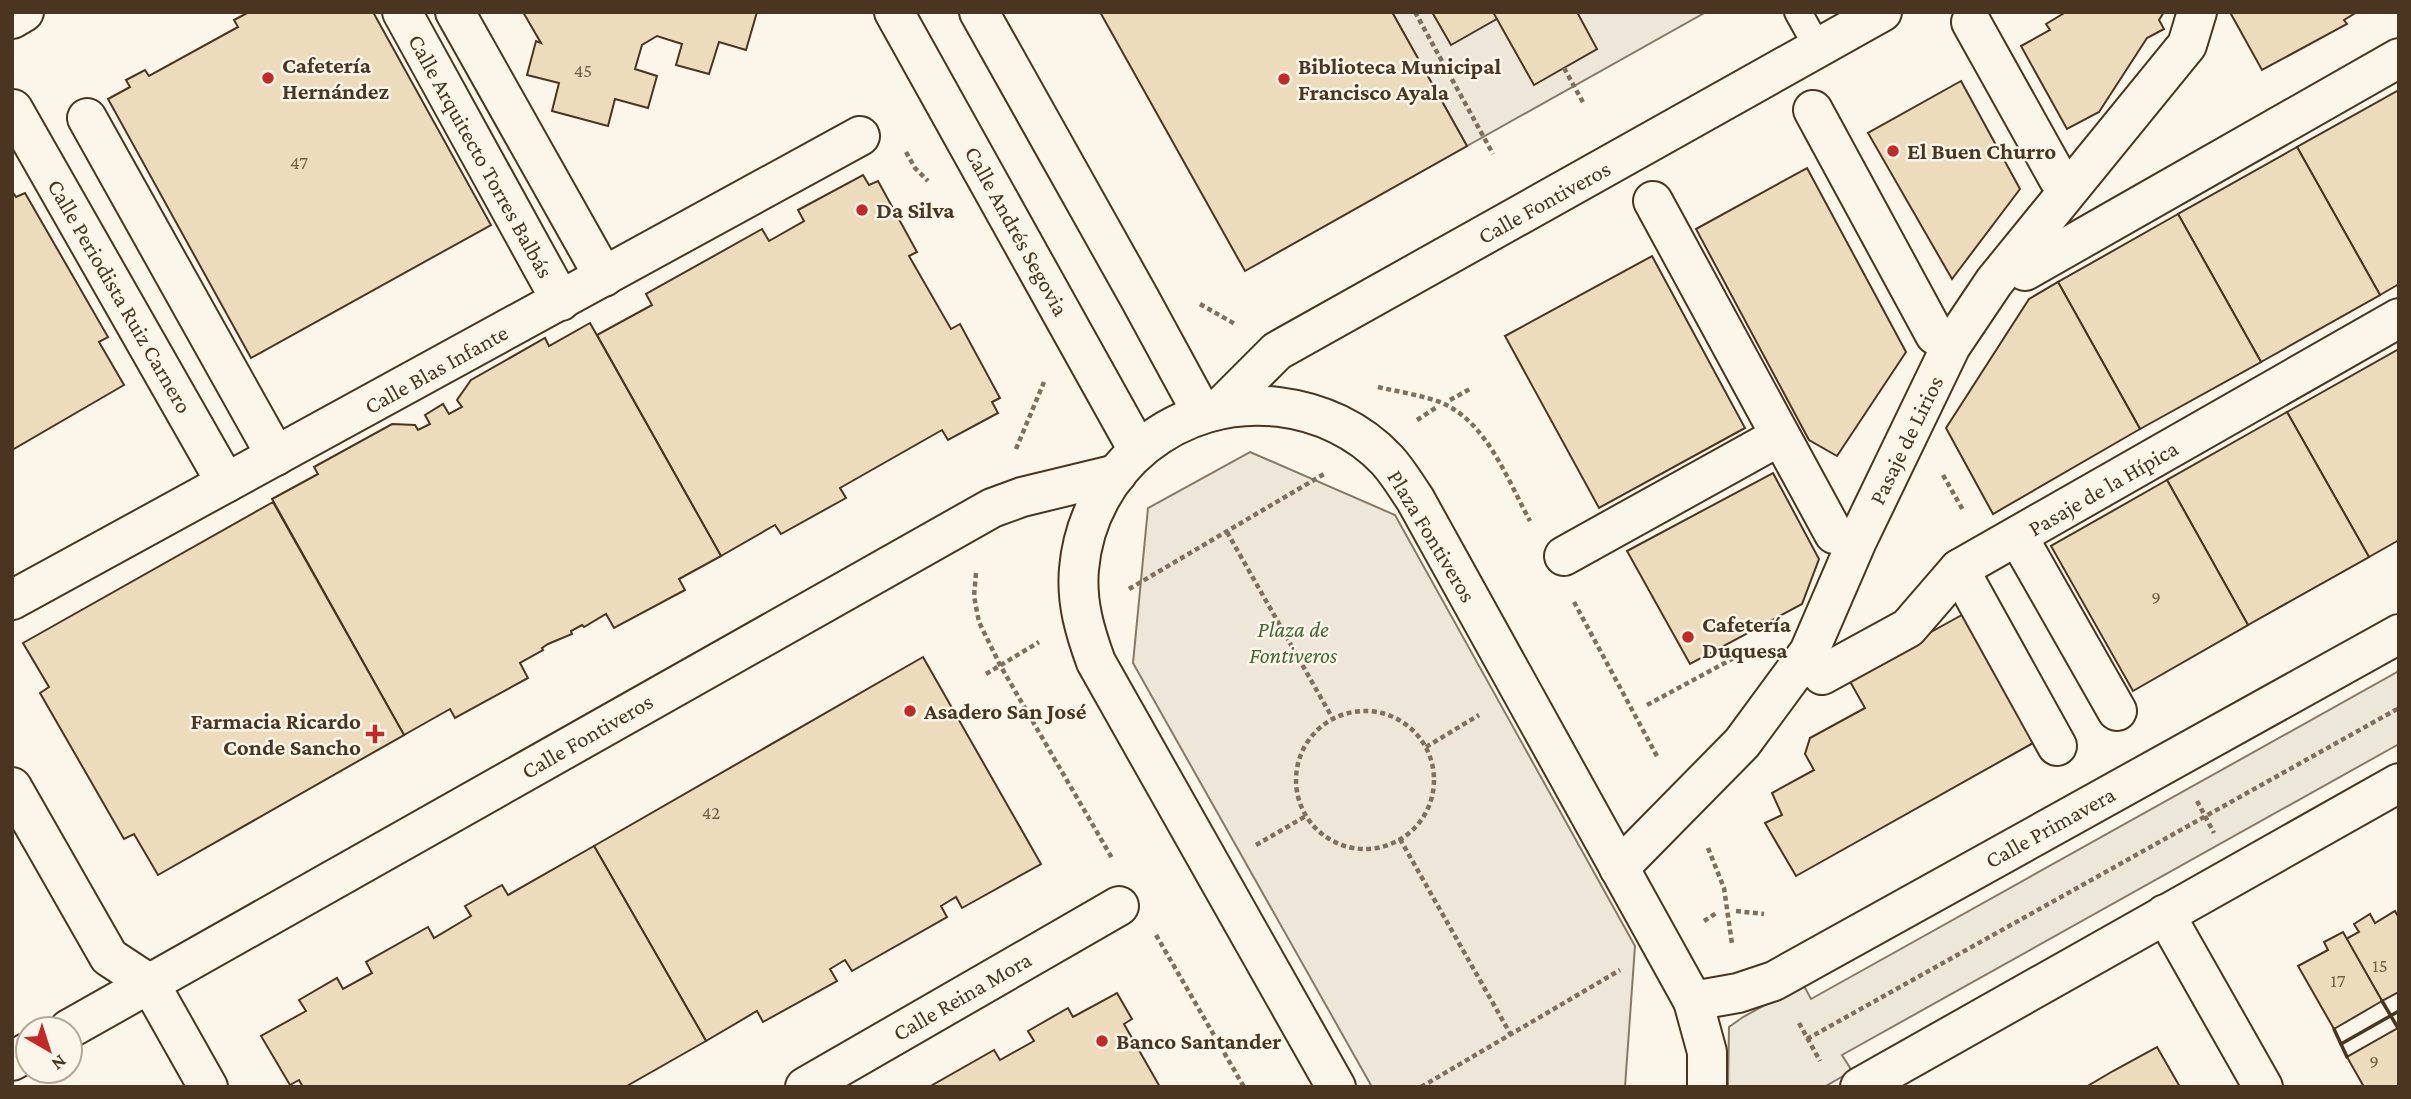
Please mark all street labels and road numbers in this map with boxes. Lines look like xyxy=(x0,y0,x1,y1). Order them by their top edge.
street label: Calle Arquitecto Torres Balbás xyxy=(403,30,559,282)
street label: Calle Andrés Segovia xyxy=(960,142,1075,321)
street label: Calle Fontiveros xyxy=(1473,155,1615,249)
street label: Calle Periodista Ruiz Carnero xyxy=(42,174,198,418)
street label: Calle Blas Infante xyxy=(360,319,512,419)
street label: Pasaje de Lirios xyxy=(1864,371,1948,509)
street label: Pasaje de la Hípica xyxy=(2024,434,2183,541)
street label: Plaza Fontiveros xyxy=(1382,465,1482,607)
street label: Calle Fontiveros xyxy=(517,688,657,784)
street label: Calle Primavera xyxy=(1981,780,2120,873)
street label: Calle Reina Mora xyxy=(888,946,1036,1046)

